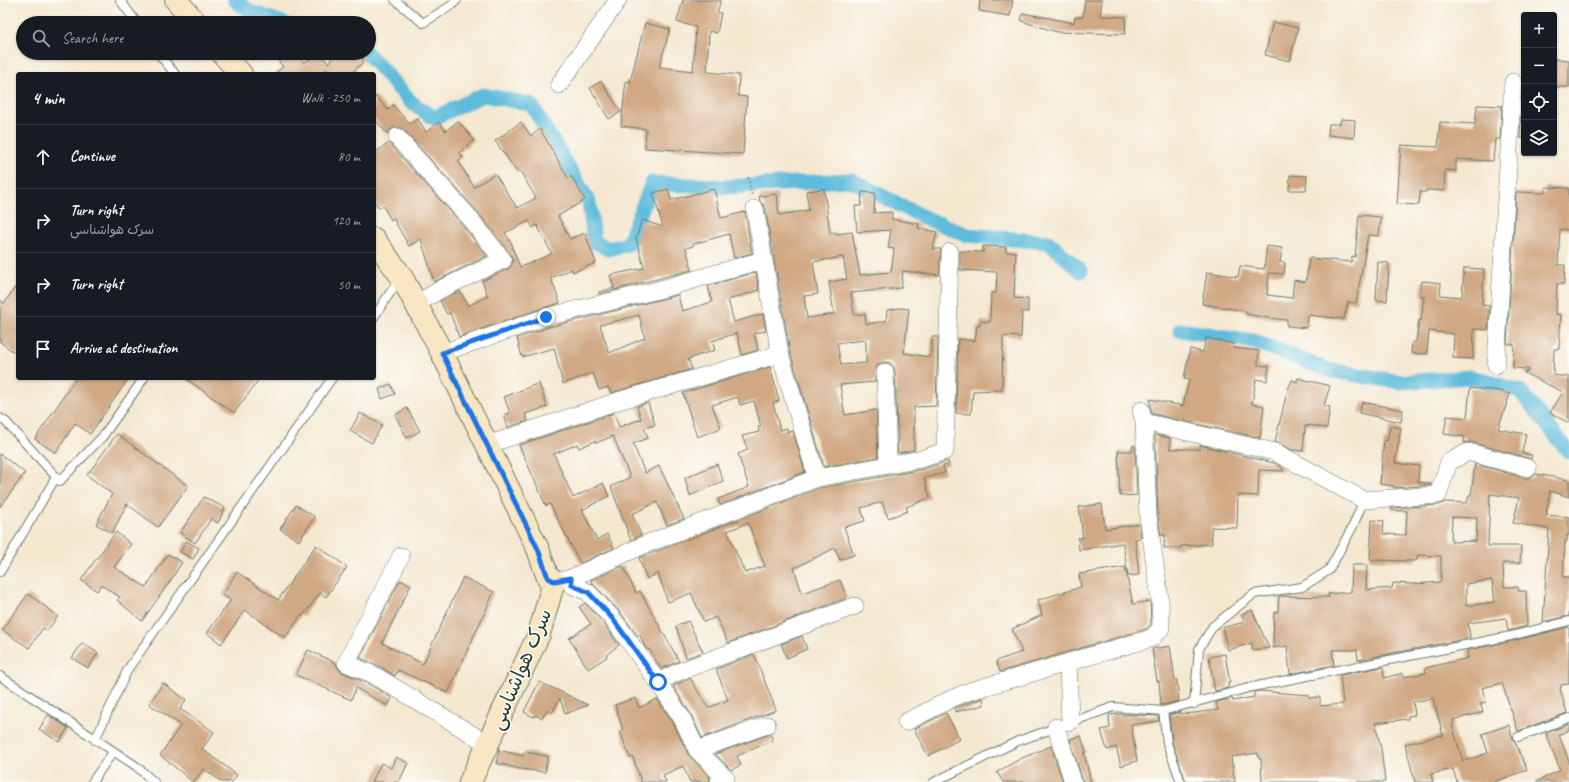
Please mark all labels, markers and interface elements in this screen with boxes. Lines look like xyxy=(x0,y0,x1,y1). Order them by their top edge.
map controls xyxy=(1521,12,1557,156)
button: + xyxy=(1521,12,1557,48)
search box xyxy=(16,16,376,60)
icon: search xyxy=(30,27,52,49)
text: Search here xyxy=(62,29,123,48)
button: − xyxy=(1521,48,1557,84)
button: locate xyxy=(1521,84,1557,120)
text: 4 min xyxy=(32,88,65,109)
text: Walk · 250 m xyxy=(301,90,360,106)
button: layers xyxy=(1521,120,1557,156)
icon: ahead xyxy=(32,146,54,168)
text: Continue xyxy=(70,147,115,166)
text: 80 m xyxy=(338,149,360,165)
text: Turn right xyxy=(70,201,123,220)
icon: right xyxy=(32,210,54,232)
text: 120 m xyxy=(332,213,360,229)
text: سرک هواشناسی xyxy=(70,222,154,238)
icon: right xyxy=(32,274,54,296)
text: Turn right xyxy=(70,275,123,294)
text: 50 m xyxy=(338,277,360,293)
route end xyxy=(537,308,555,326)
icon: arrive xyxy=(32,338,54,360)
text: Arrive at destination xyxy=(70,339,177,358)
street label: سرک هواشناسی xyxy=(484,605,557,734)
route start xyxy=(649,673,667,691)

